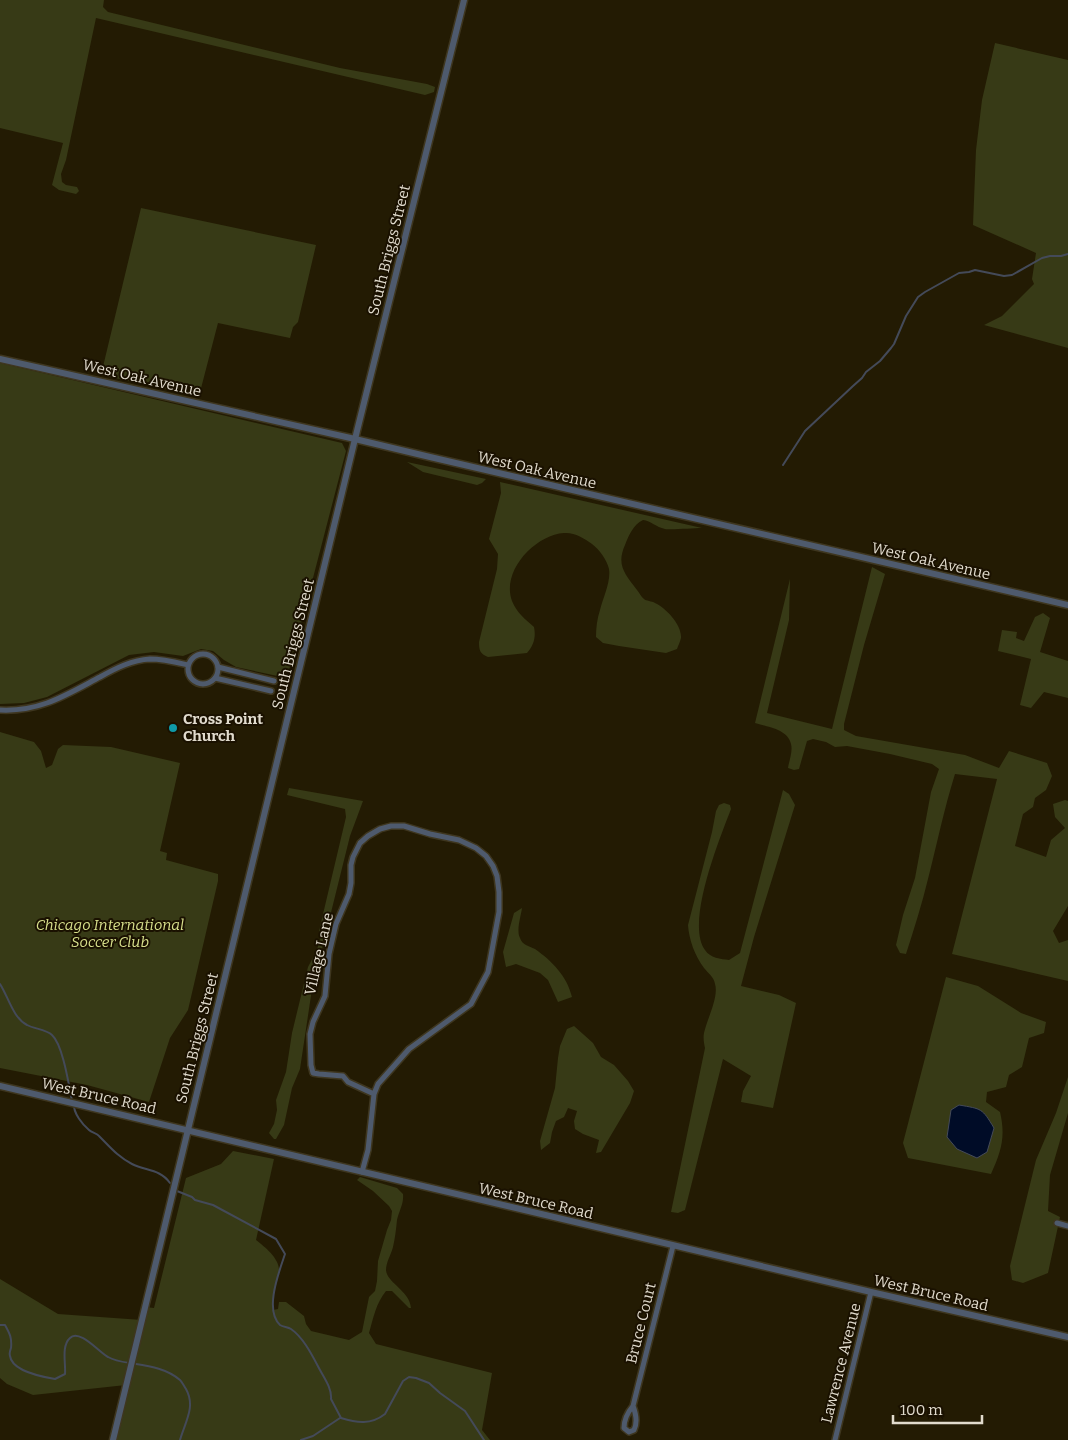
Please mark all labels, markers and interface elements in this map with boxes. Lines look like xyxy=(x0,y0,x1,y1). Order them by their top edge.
street label: South Briggs Street xyxy=(364,182,414,317)
street label: West Oak Avenue xyxy=(81,356,203,400)
street label: West Oak Avenue xyxy=(476,448,598,492)
street label: West Oak Avenue xyxy=(870,539,992,583)
street label: South Briggs Street xyxy=(268,576,318,711)
place label: Cross Point Church xyxy=(183,710,263,745)
marker: Cross Point Church xyxy=(167,722,179,734)
street label: Village Lane xyxy=(301,911,337,997)
park label: Chicago International Soccer Club xyxy=(36,916,184,951)
street label: South Briggs Street xyxy=(172,970,222,1105)
street label: West Bruce Road xyxy=(40,1074,158,1118)
street label: West Bruce Road xyxy=(477,1179,595,1223)
street label: West Bruce Road xyxy=(872,1271,990,1315)
street label: Bruce Court xyxy=(622,1280,660,1365)
street label: Lawrence Avenue xyxy=(817,1301,865,1425)
scale bar xyxy=(893,1392,982,1424)
text: 100 m xyxy=(900,1401,943,1419)

